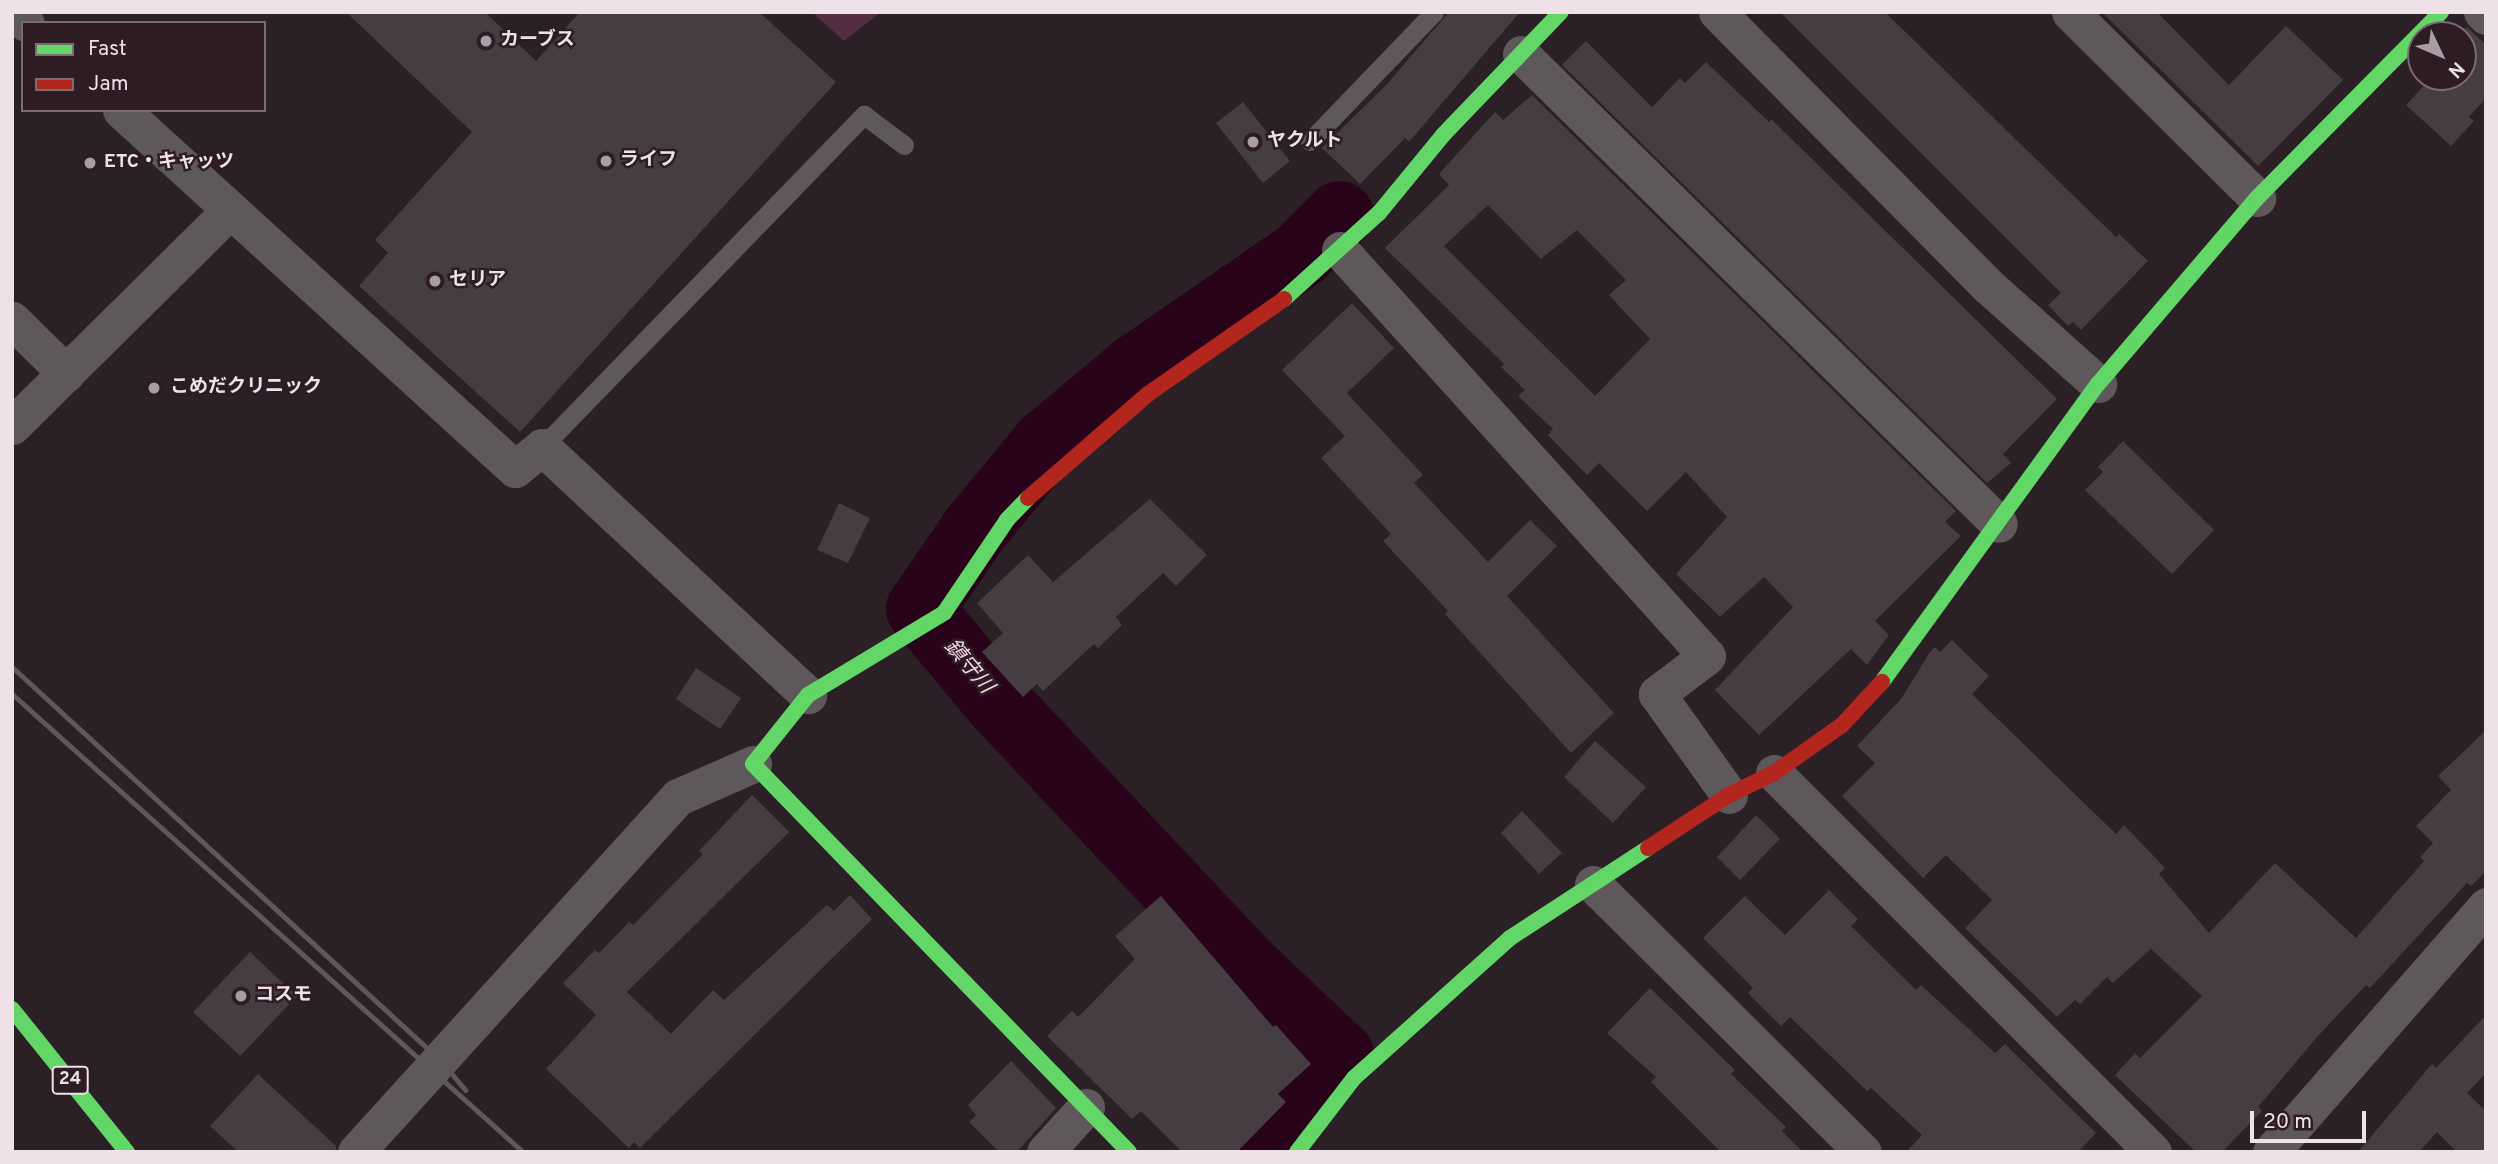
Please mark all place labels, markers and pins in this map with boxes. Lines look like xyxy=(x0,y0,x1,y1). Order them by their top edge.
place label: カーブス xyxy=(500,30,576,52)
marker: カーブス xyxy=(478,33,494,49)
place label: ヤクルト xyxy=(1267,131,1343,153)
marker: ヤクルト xyxy=(1245,134,1261,150)
place label: ライフ xyxy=(620,150,677,172)
place label: ETC・キャッツ xyxy=(104,152,234,174)
marker: ライフ xyxy=(598,153,614,169)
marker: ETC・キャッツ xyxy=(82,155,98,171)
place label: セリア xyxy=(449,270,506,292)
marker: セリア xyxy=(427,273,443,289)
place label: こめだクリニック xyxy=(170,377,322,399)
marker: こめだクリニック xyxy=(144,378,164,398)
place label: コスモ xyxy=(255,985,312,1007)
marker: コスモ xyxy=(233,988,249,1004)

